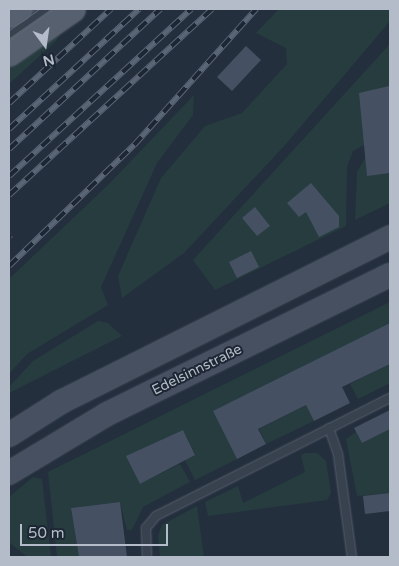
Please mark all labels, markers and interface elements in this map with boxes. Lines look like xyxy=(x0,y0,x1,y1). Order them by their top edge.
north arrow xyxy=(20,20,70,70)
text: N xyxy=(41,50,56,70)
street label: Edelsinnstraße xyxy=(149,341,245,399)
scale bar xyxy=(22,514,170,546)
text: 50 m xyxy=(28,524,65,542)

